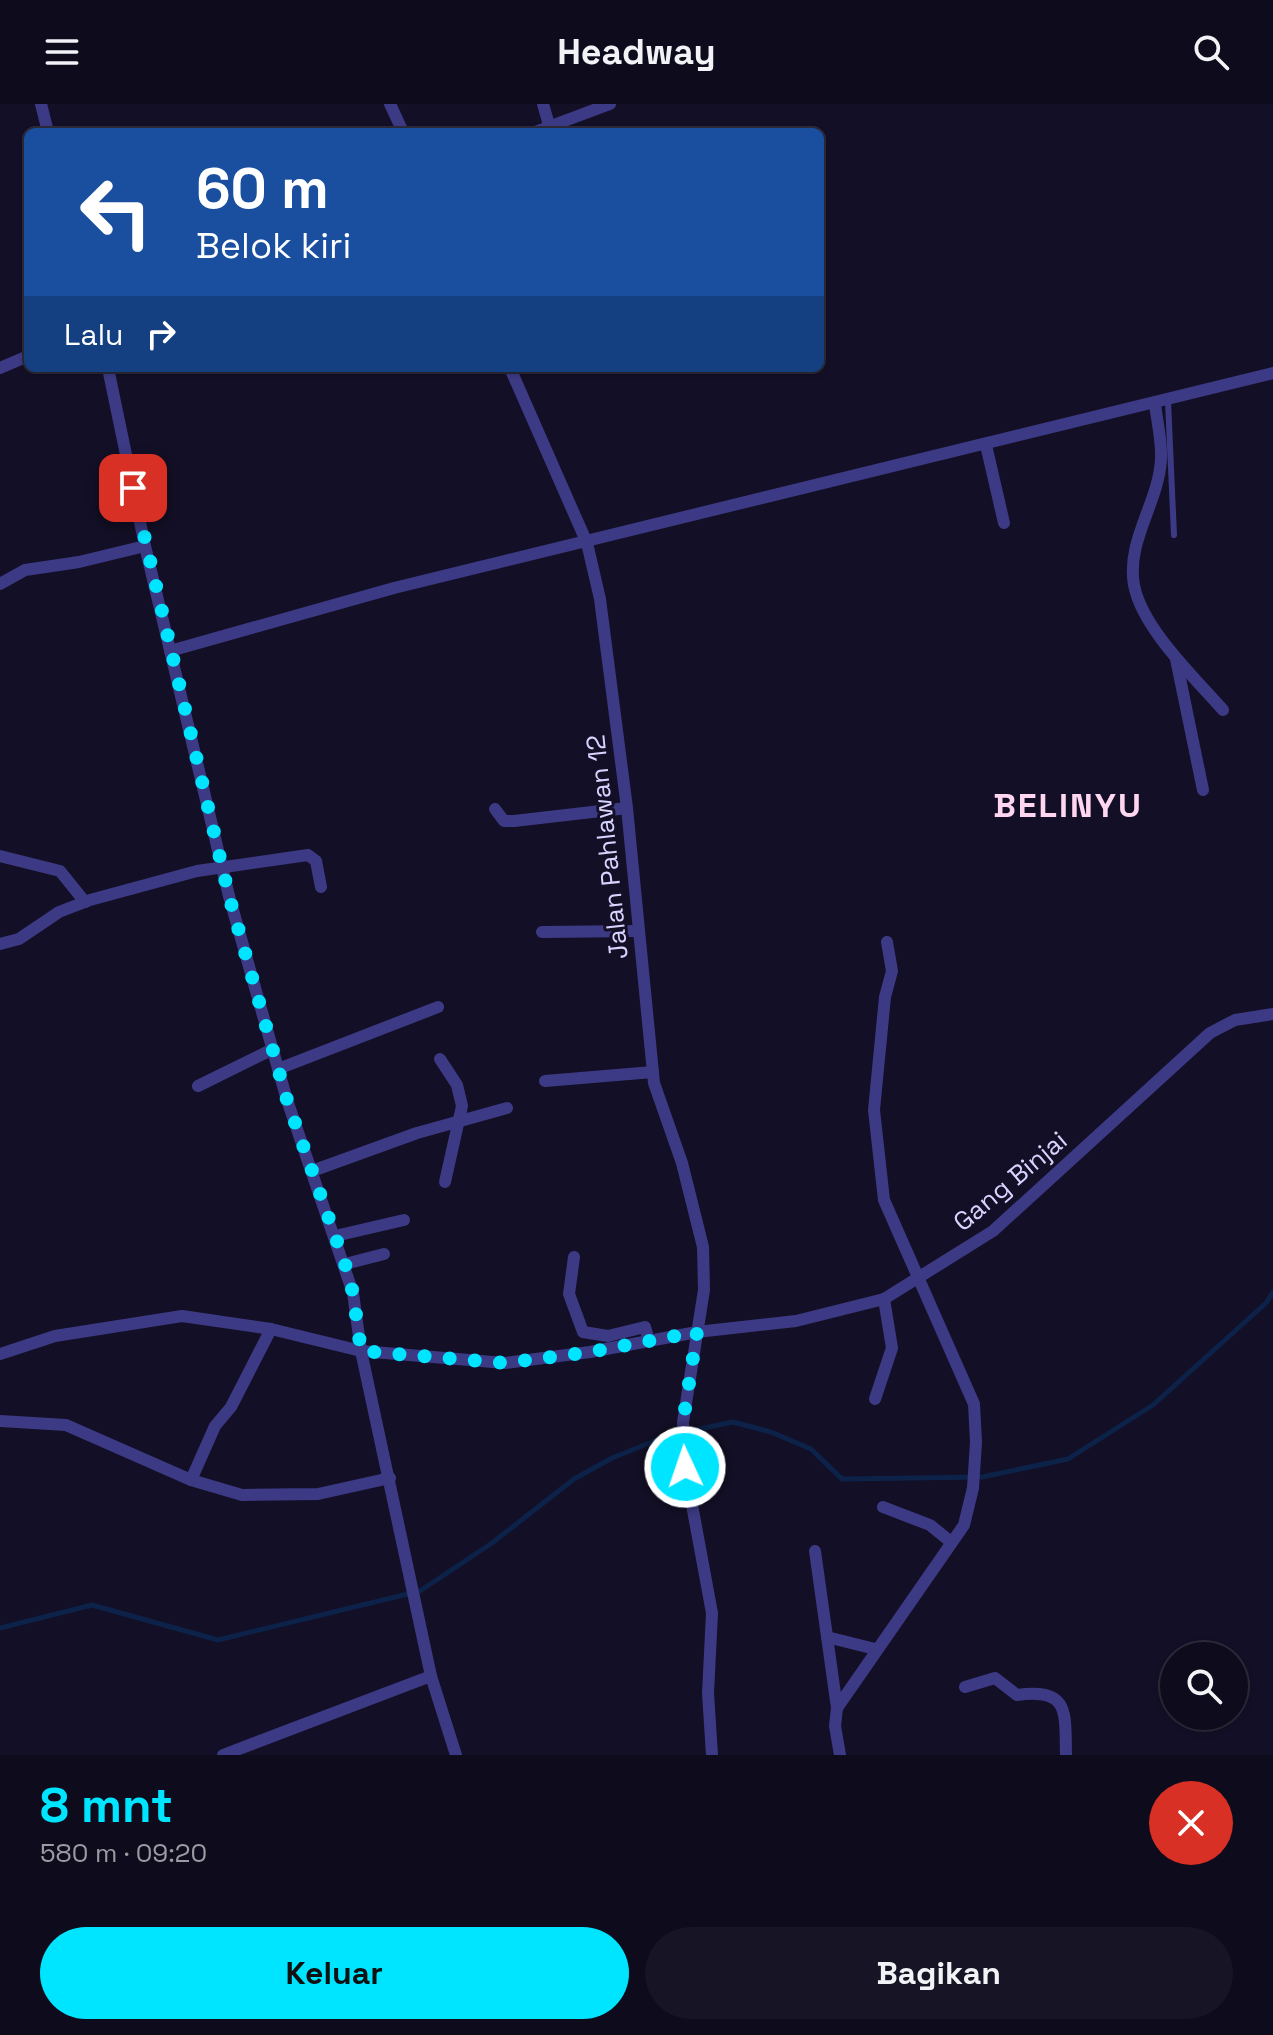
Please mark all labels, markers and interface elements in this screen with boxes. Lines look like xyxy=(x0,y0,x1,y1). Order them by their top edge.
text: Headway xyxy=(557,29,716,75)
icon: menu xyxy=(40,30,84,74)
icon: search xyxy=(1189,30,1233,74)
text: 60 m xyxy=(196,153,329,224)
icon: left xyxy=(64,160,168,264)
text: Belok kiri xyxy=(196,223,351,269)
icon: right xyxy=(139,312,183,356)
text: Lalu xyxy=(64,315,123,354)
pin xyxy=(99,454,167,522)
icon: arrive xyxy=(111,466,155,510)
street label: Jalan Pahlawan 12 xyxy=(578,733,636,961)
district label: BELINYU xyxy=(993,784,1143,827)
street label: Gang Binjai xyxy=(946,1123,1074,1239)
position arrow xyxy=(643,1425,727,1509)
map controls xyxy=(1160,1642,1248,1730)
button: search xyxy=(1160,1642,1248,1730)
text: 8 mnt xyxy=(40,1775,173,1836)
button: close xyxy=(1149,1781,1233,1865)
text: 580 m · 09:20 xyxy=(40,1836,207,1870)
button: Keluar xyxy=(40,1927,629,2019)
button: Bagikan xyxy=(645,1927,1233,2019)

